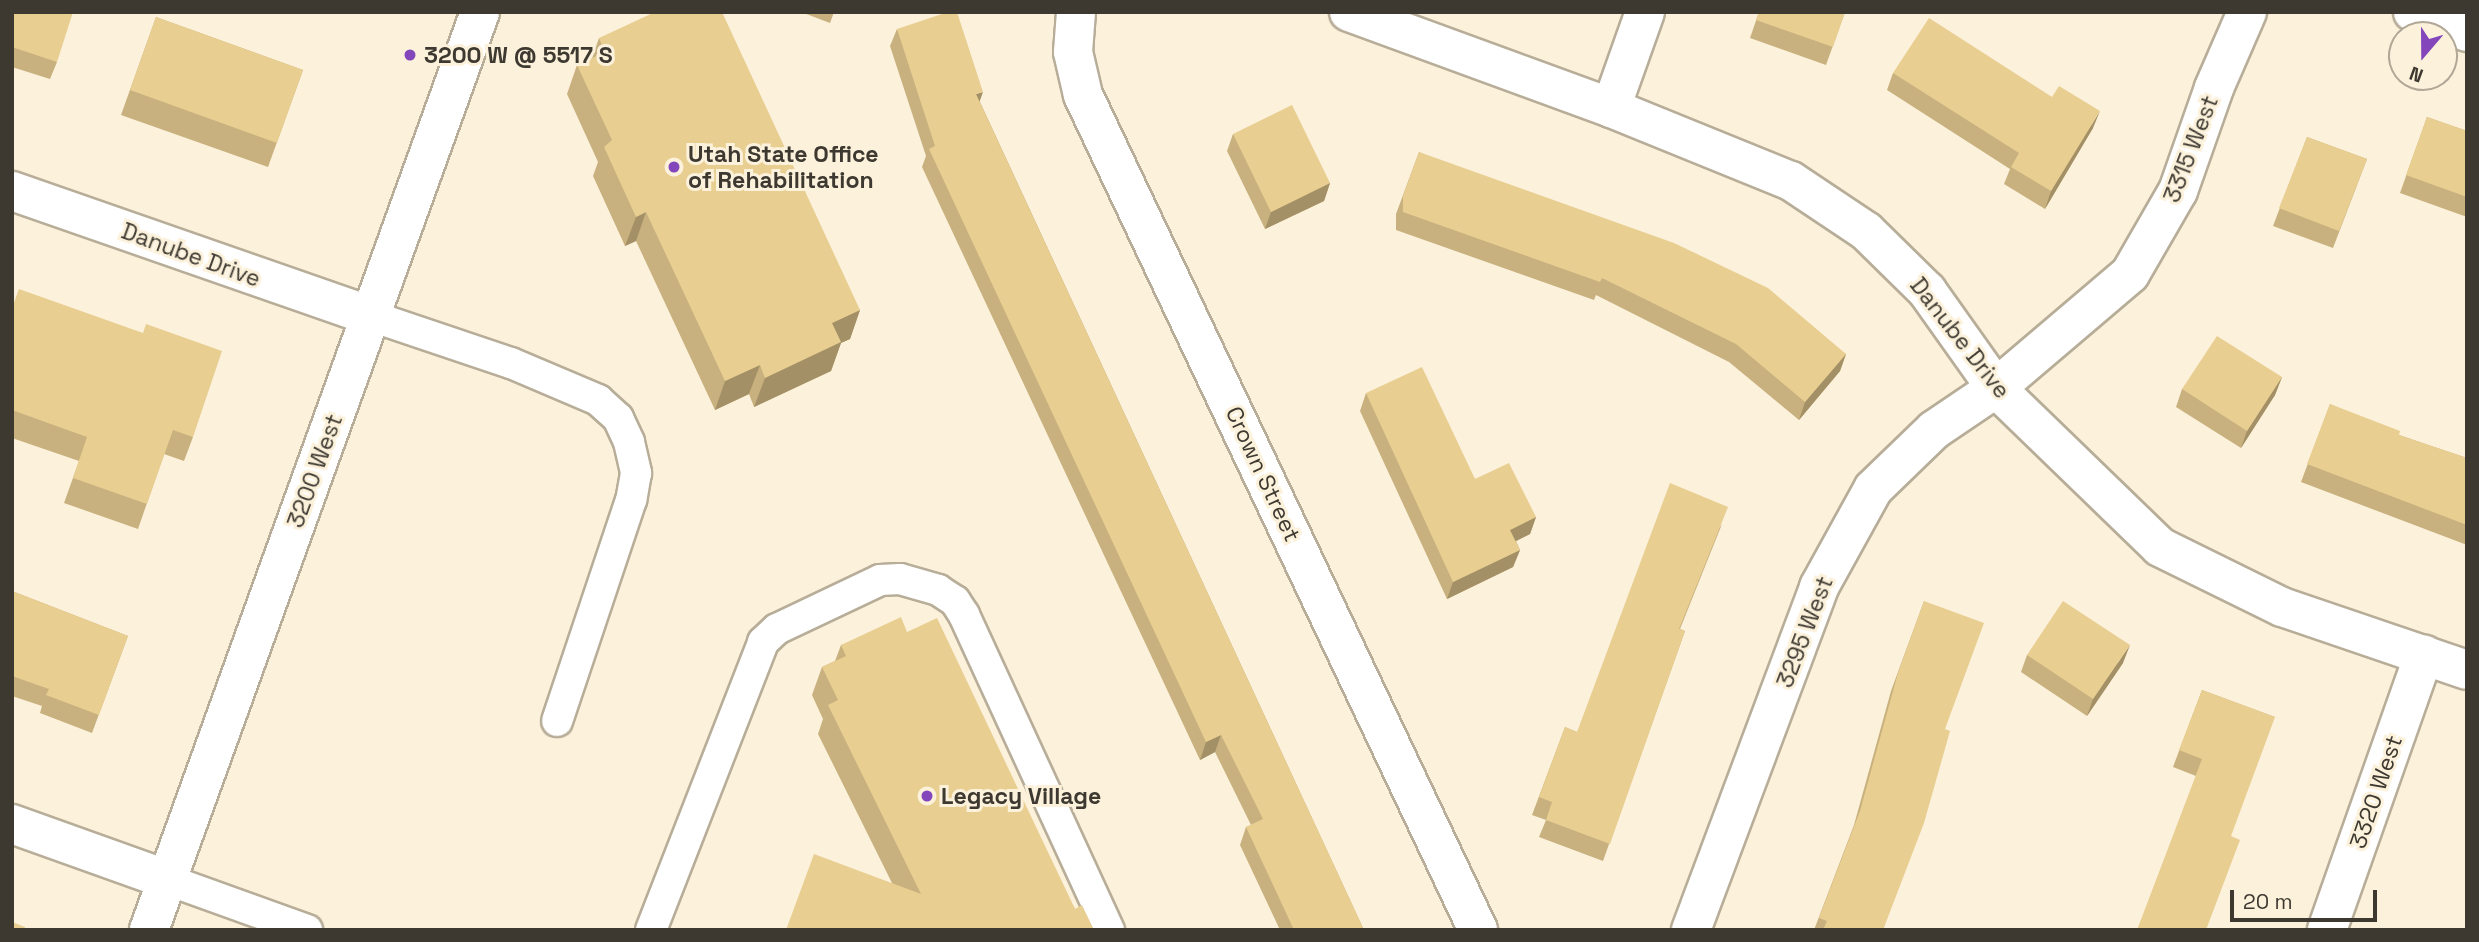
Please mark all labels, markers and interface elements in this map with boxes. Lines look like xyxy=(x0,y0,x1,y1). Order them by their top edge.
north arrow xyxy=(2388,21,2458,91)
place label: 3200 W @ 5517 S xyxy=(424,41,613,69)
marker: 3200 W @ 5517 S xyxy=(402,47,418,63)
text: N xyxy=(2406,60,2427,88)
street label: 3315 West xyxy=(2158,91,2224,207)
place label: Utah State Office of Rehabilitation xyxy=(688,140,879,194)
marker: Utah State Office of Rehabilitation xyxy=(666,159,682,175)
street label: Danube Drive xyxy=(118,217,264,293)
street label: Danube Drive xyxy=(1904,272,2016,404)
street label: Crown Street xyxy=(1220,402,1306,546)
street label: 3200 West xyxy=(282,410,348,532)
street label: 3295 West xyxy=(1771,572,1839,692)
street label: 3320 West xyxy=(2344,732,2408,852)
place label: Legacy Village xyxy=(941,782,1102,810)
marker: Legacy Village xyxy=(919,788,935,804)
scale bar xyxy=(2234,876,2381,920)
text: 20 m xyxy=(2243,888,2293,915)

